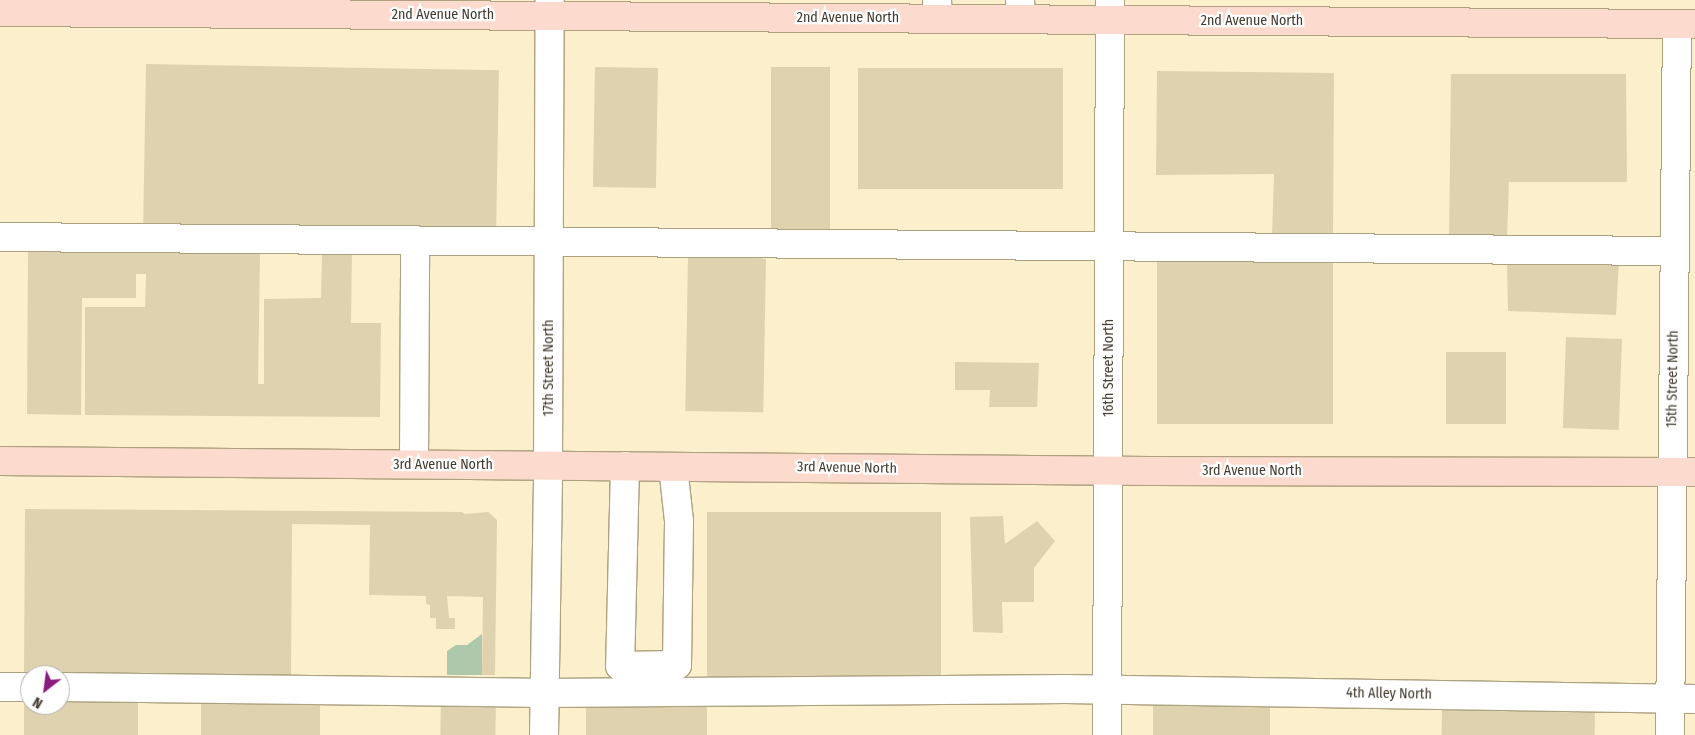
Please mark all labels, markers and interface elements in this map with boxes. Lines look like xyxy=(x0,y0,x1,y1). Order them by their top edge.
street label: 2nd Avenue North xyxy=(392,7,494,23)
street label: 2nd Avenue North xyxy=(797,10,899,26)
street label: 2nd Avenue North xyxy=(1201,13,1303,29)
street label: 16th Street North xyxy=(1101,319,1117,417)
street label: 17th Street North xyxy=(541,320,557,416)
street label: 15th Street North xyxy=(1664,330,1682,428)
street label: 3rd Avenue North xyxy=(393,457,493,473)
street label: 3rd Avenue North xyxy=(797,459,897,477)
street label: 3rd Avenue North xyxy=(1202,463,1302,479)
north arrow xyxy=(20,665,70,715)
street label: 4th Alley North xyxy=(1346,685,1432,703)
text: N xyxy=(30,693,46,712)

